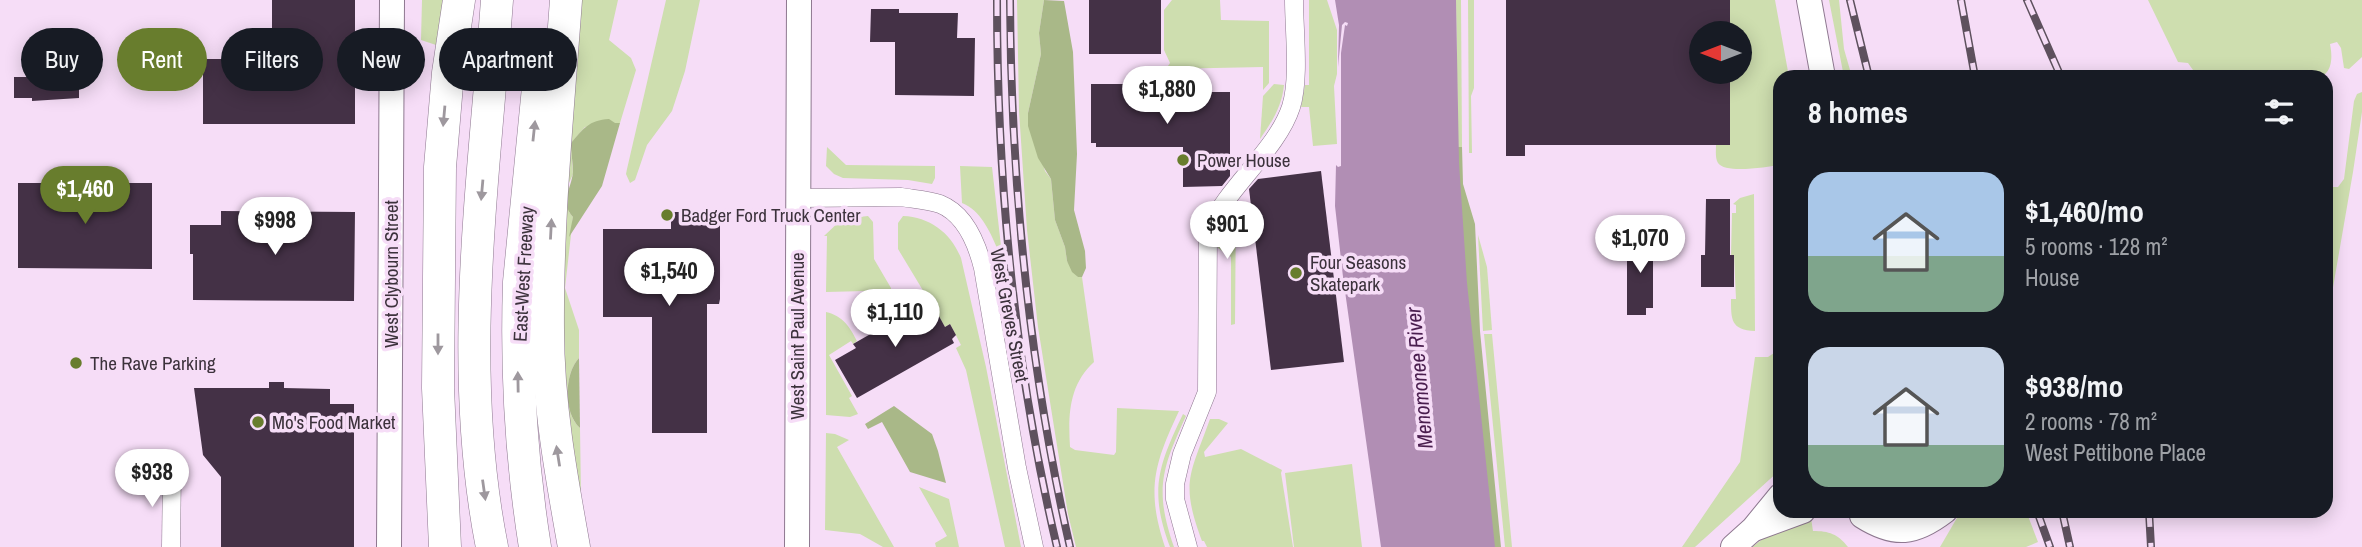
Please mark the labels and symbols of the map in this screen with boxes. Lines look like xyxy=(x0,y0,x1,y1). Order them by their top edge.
north arrow xyxy=(1689,21,1752,84)
pin: $1,880 xyxy=(1110,66,1224,126)
one-way arrow xyxy=(438,105,449,127)
one-way arrow xyxy=(529,119,540,141)
place label: Power House xyxy=(1197,147,1291,173)
marker: Power House xyxy=(1175,152,1191,168)
pin: $1,460 xyxy=(28,166,142,226)
one-way arrow xyxy=(476,179,487,201)
pin: $998 xyxy=(234,198,316,257)
street label: West Clybourn Street xyxy=(378,199,404,348)
place label: Badger Ford Truck Center xyxy=(681,202,861,228)
pin: $901 xyxy=(1186,202,1268,261)
street label: East-West Freeway xyxy=(506,205,540,342)
marker: Badger Ford Truck Center xyxy=(659,207,675,223)
pin: $1,070 xyxy=(1583,216,1697,275)
one-way arrow xyxy=(546,218,557,240)
street label: West Greves Street xyxy=(984,246,1036,385)
pin: $1,540 xyxy=(612,248,726,308)
place label: Four Seasons Skatepark xyxy=(1310,249,1406,297)
street label: West Saint Paul Avenue xyxy=(784,252,810,420)
marker: Four Seasons Skatepark xyxy=(1288,265,1304,281)
pin: $1,110 xyxy=(838,290,952,349)
water label: Menomonee River xyxy=(1398,305,1440,450)
one-way arrow xyxy=(432,333,444,355)
place label: The Rave Parking xyxy=(90,350,216,376)
marker: The Rave Parking xyxy=(68,355,84,371)
one-way arrow xyxy=(513,370,524,392)
place label: Mo's Food Market xyxy=(272,409,396,435)
marker: Mo's Food Market xyxy=(250,414,266,430)
one-way arrow xyxy=(552,444,563,466)
pin: $938 xyxy=(111,449,193,509)
one-way arrow xyxy=(478,480,489,502)

